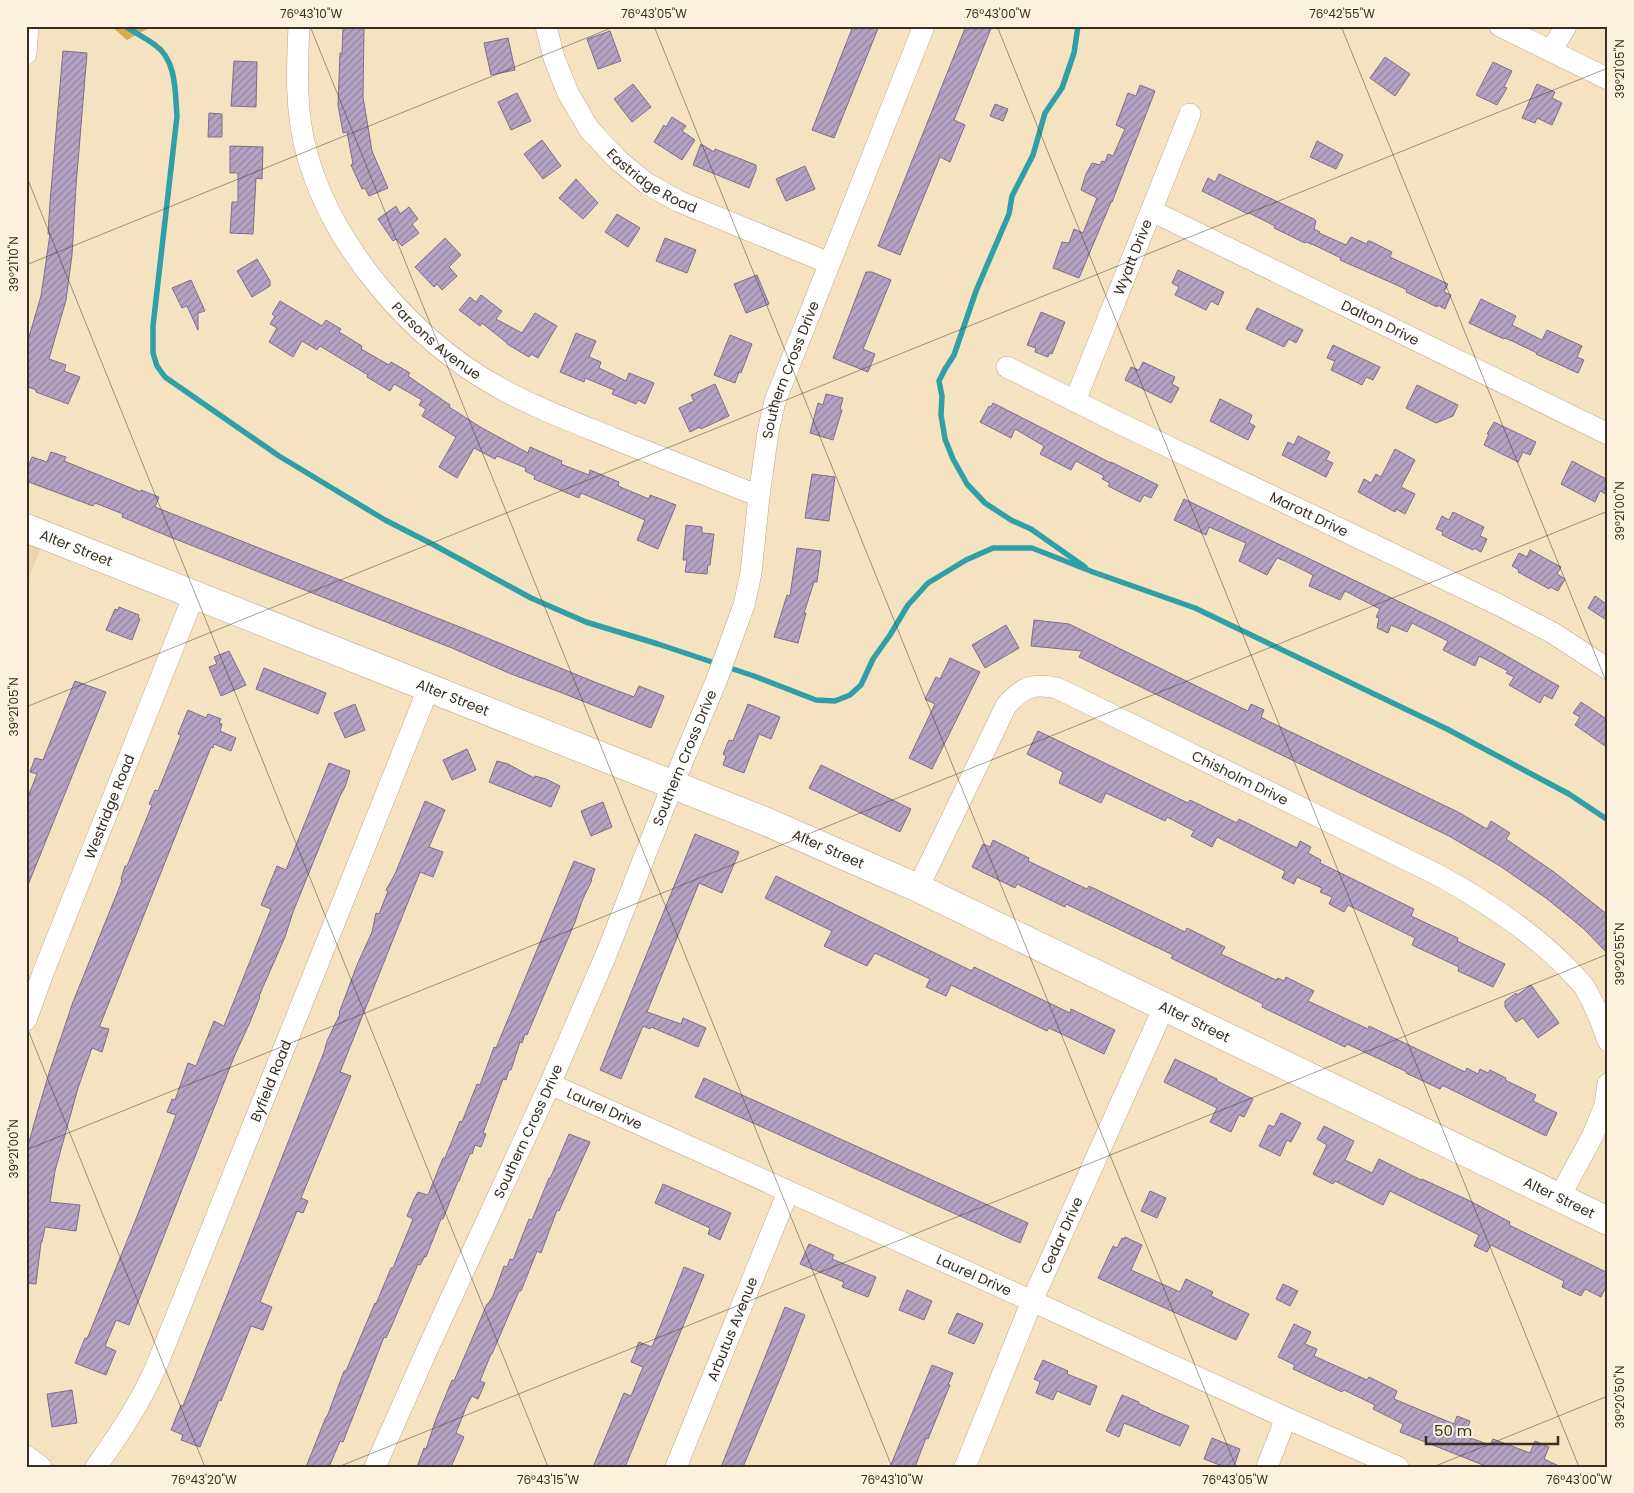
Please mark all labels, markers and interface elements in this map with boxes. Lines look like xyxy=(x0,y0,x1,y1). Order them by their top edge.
text: 76°43'10"W xyxy=(280,5,342,22)
text: 76°43'05"W xyxy=(621,5,687,22)
text: 76°43'00"W xyxy=(965,5,1031,22)
text: 76°42'55"W xyxy=(1309,5,1375,22)
text: 39°21'05"N xyxy=(1611,39,1628,99)
street label: Eastridge Road xyxy=(602,144,700,218)
street label: Wyatt Drive xyxy=(1108,216,1157,298)
text: 39°21'10"N xyxy=(5,236,22,292)
street label: Dalton Drive xyxy=(1338,295,1423,350)
street label: Parsons Avenue xyxy=(387,297,485,385)
street label: Southern Cross Drive xyxy=(757,297,824,440)
text: 39°21'00"N xyxy=(1611,481,1628,541)
street label: Marott Drive xyxy=(1267,487,1352,542)
street label: Alter Street xyxy=(37,524,116,571)
street label: Alter Street xyxy=(413,674,492,721)
text: 39°21'05"N xyxy=(5,677,22,737)
street label: Southern Cross Drive xyxy=(648,686,722,829)
street label: Chisholm Drive xyxy=(1188,746,1292,810)
street label: Westridge Road xyxy=(79,751,139,862)
street label: Alter Street xyxy=(789,824,867,873)
text: 39°20'55"N xyxy=(1611,923,1628,985)
street label: Alter Street xyxy=(1156,996,1233,1047)
street label: Byfield Road xyxy=(245,1037,296,1125)
street label: Southern Cross Drive xyxy=(489,1061,568,1201)
street label: Laurel Drive xyxy=(564,1083,646,1134)
text: 39°21'00"N xyxy=(5,1119,22,1179)
street label: Alter Street xyxy=(1520,1172,1598,1223)
street label: Cedar Drive xyxy=(1035,1193,1088,1277)
street label: Laurel Drive xyxy=(933,1249,1015,1301)
street label: Arbutus Avenue xyxy=(702,1274,762,1384)
text: 39°20'50"N xyxy=(1611,1366,1628,1428)
scale bar xyxy=(1426,1413,1559,1445)
text: 50 m xyxy=(1434,1420,1472,1441)
text: 76°43'20"W xyxy=(171,1471,237,1488)
text: 76°43'15"W xyxy=(517,1471,579,1488)
text: 76°43'10"W xyxy=(861,1471,923,1488)
text: 76°43'05"W xyxy=(1202,1471,1268,1488)
text: 76°43'00"W xyxy=(1546,1471,1612,1488)

